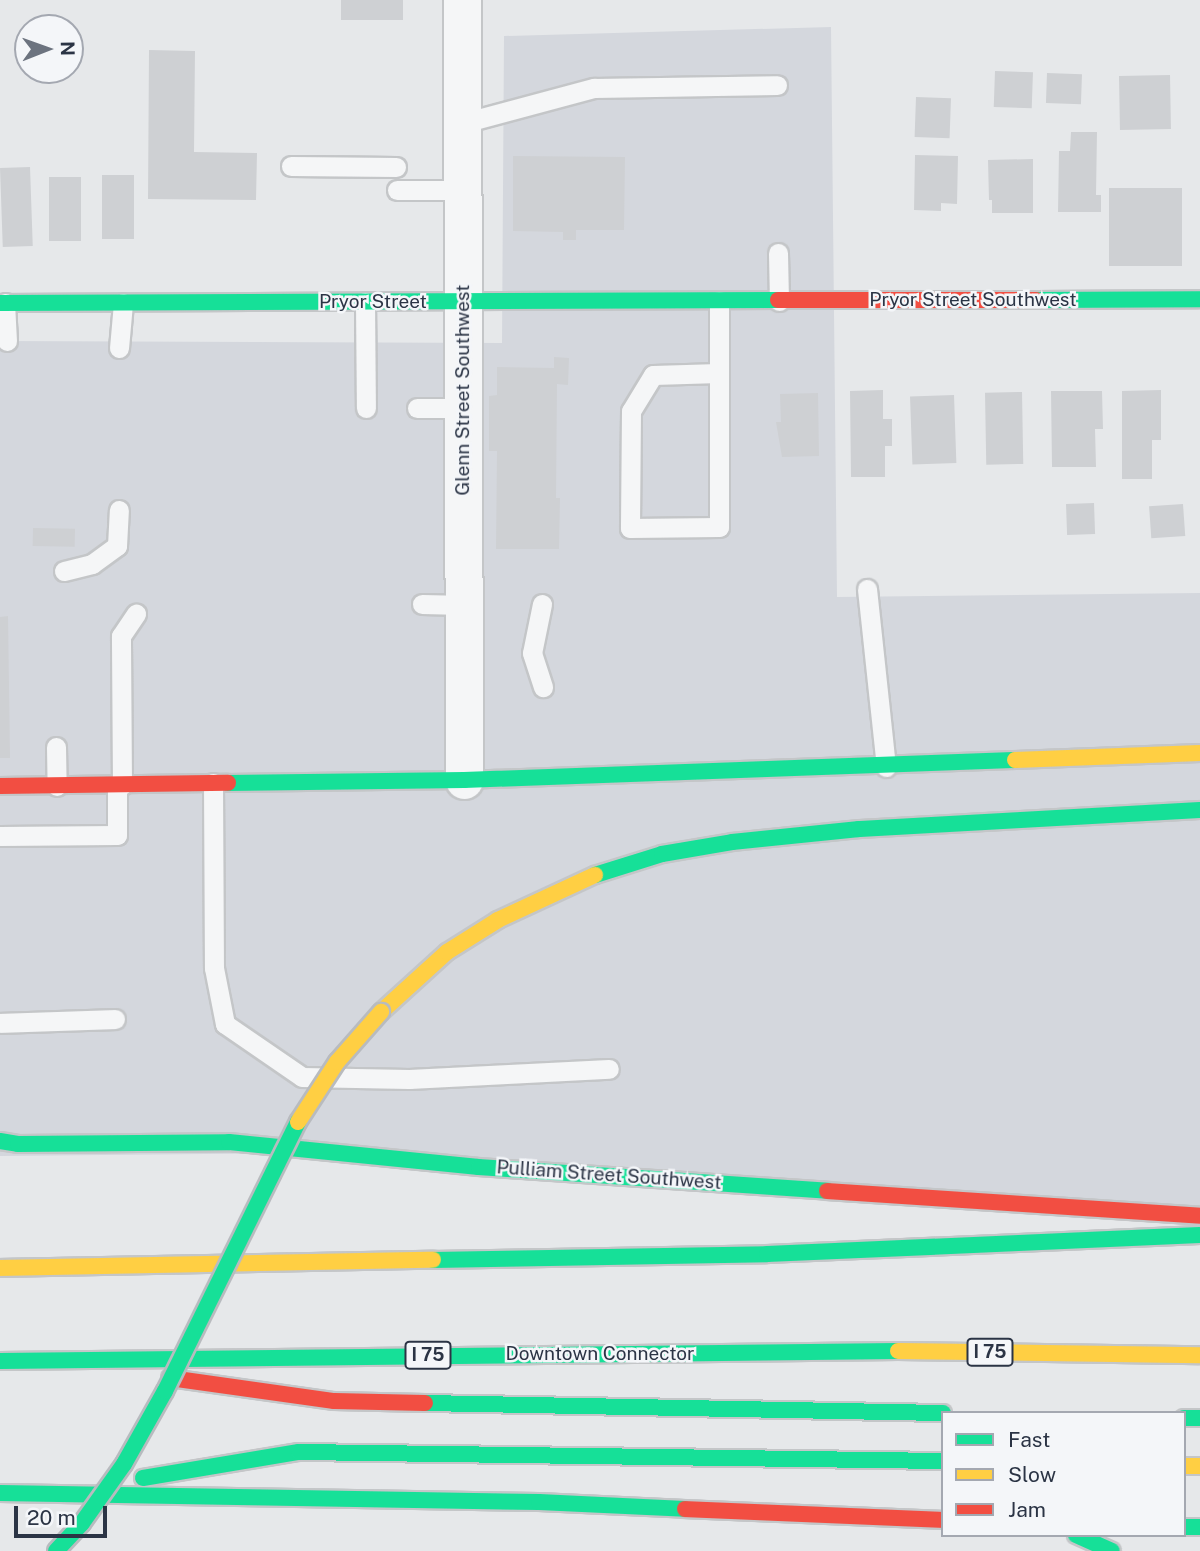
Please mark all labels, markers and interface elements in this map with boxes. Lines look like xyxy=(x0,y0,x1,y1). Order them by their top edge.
north arrow xyxy=(14,14,84,84)
text: N xyxy=(57,41,79,56)
street label: Glenn Street Southwest xyxy=(452,284,474,496)
street label: Pryor Street Southwest xyxy=(869,289,1077,311)
street label: Pryor Street xyxy=(319,291,427,313)
street label: Pulliam Street Southwest xyxy=(496,1156,722,1194)
road number: I 75 xyxy=(965,1338,1014,1366)
road number: I 75 xyxy=(404,1340,452,1370)
street label: Downtown Connector xyxy=(506,1343,694,1365)
legend xyxy=(941,1411,1186,1537)
text: Fast xyxy=(1008,1427,1050,1452)
text: Slow xyxy=(1008,1462,1056,1487)
scale bar xyxy=(18,1492,110,1536)
text: Jam xyxy=(1008,1497,1046,1522)
text: 20 m xyxy=(27,1505,76,1530)

